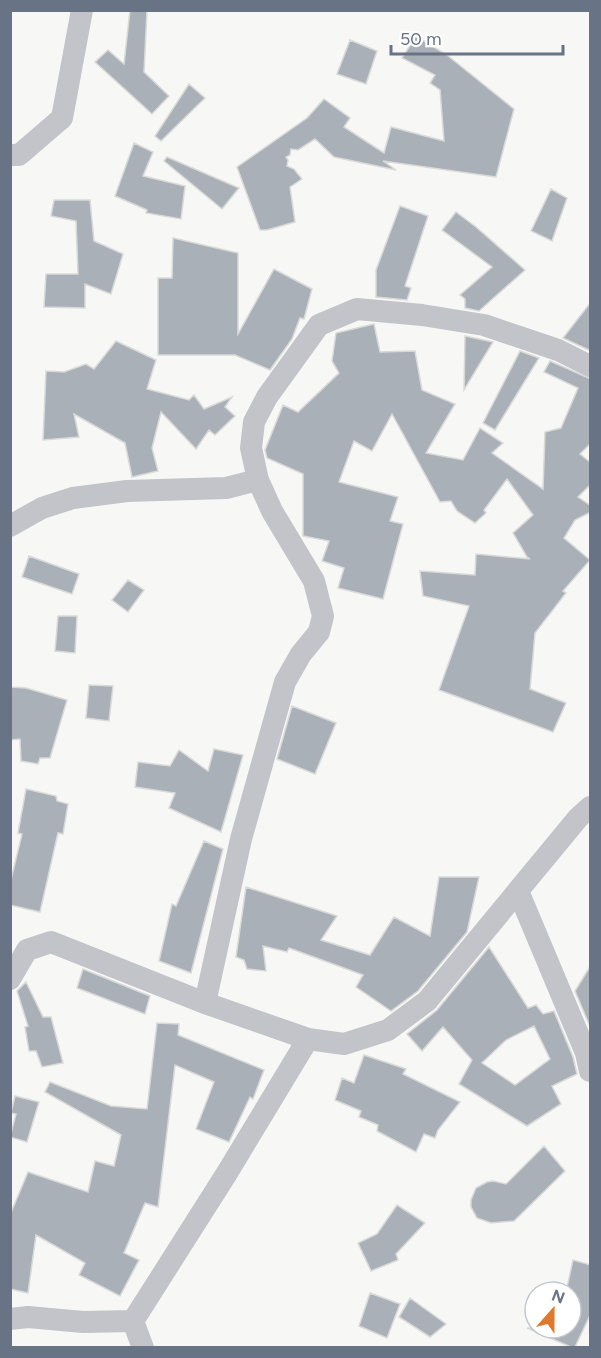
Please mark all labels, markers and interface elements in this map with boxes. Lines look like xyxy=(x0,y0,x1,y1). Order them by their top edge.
scale bar xyxy=(391,18,564,56)
text: 50 m xyxy=(400,28,442,50)
north arrow xyxy=(523,1280,583,1340)
text: N xyxy=(549,1285,567,1308)

